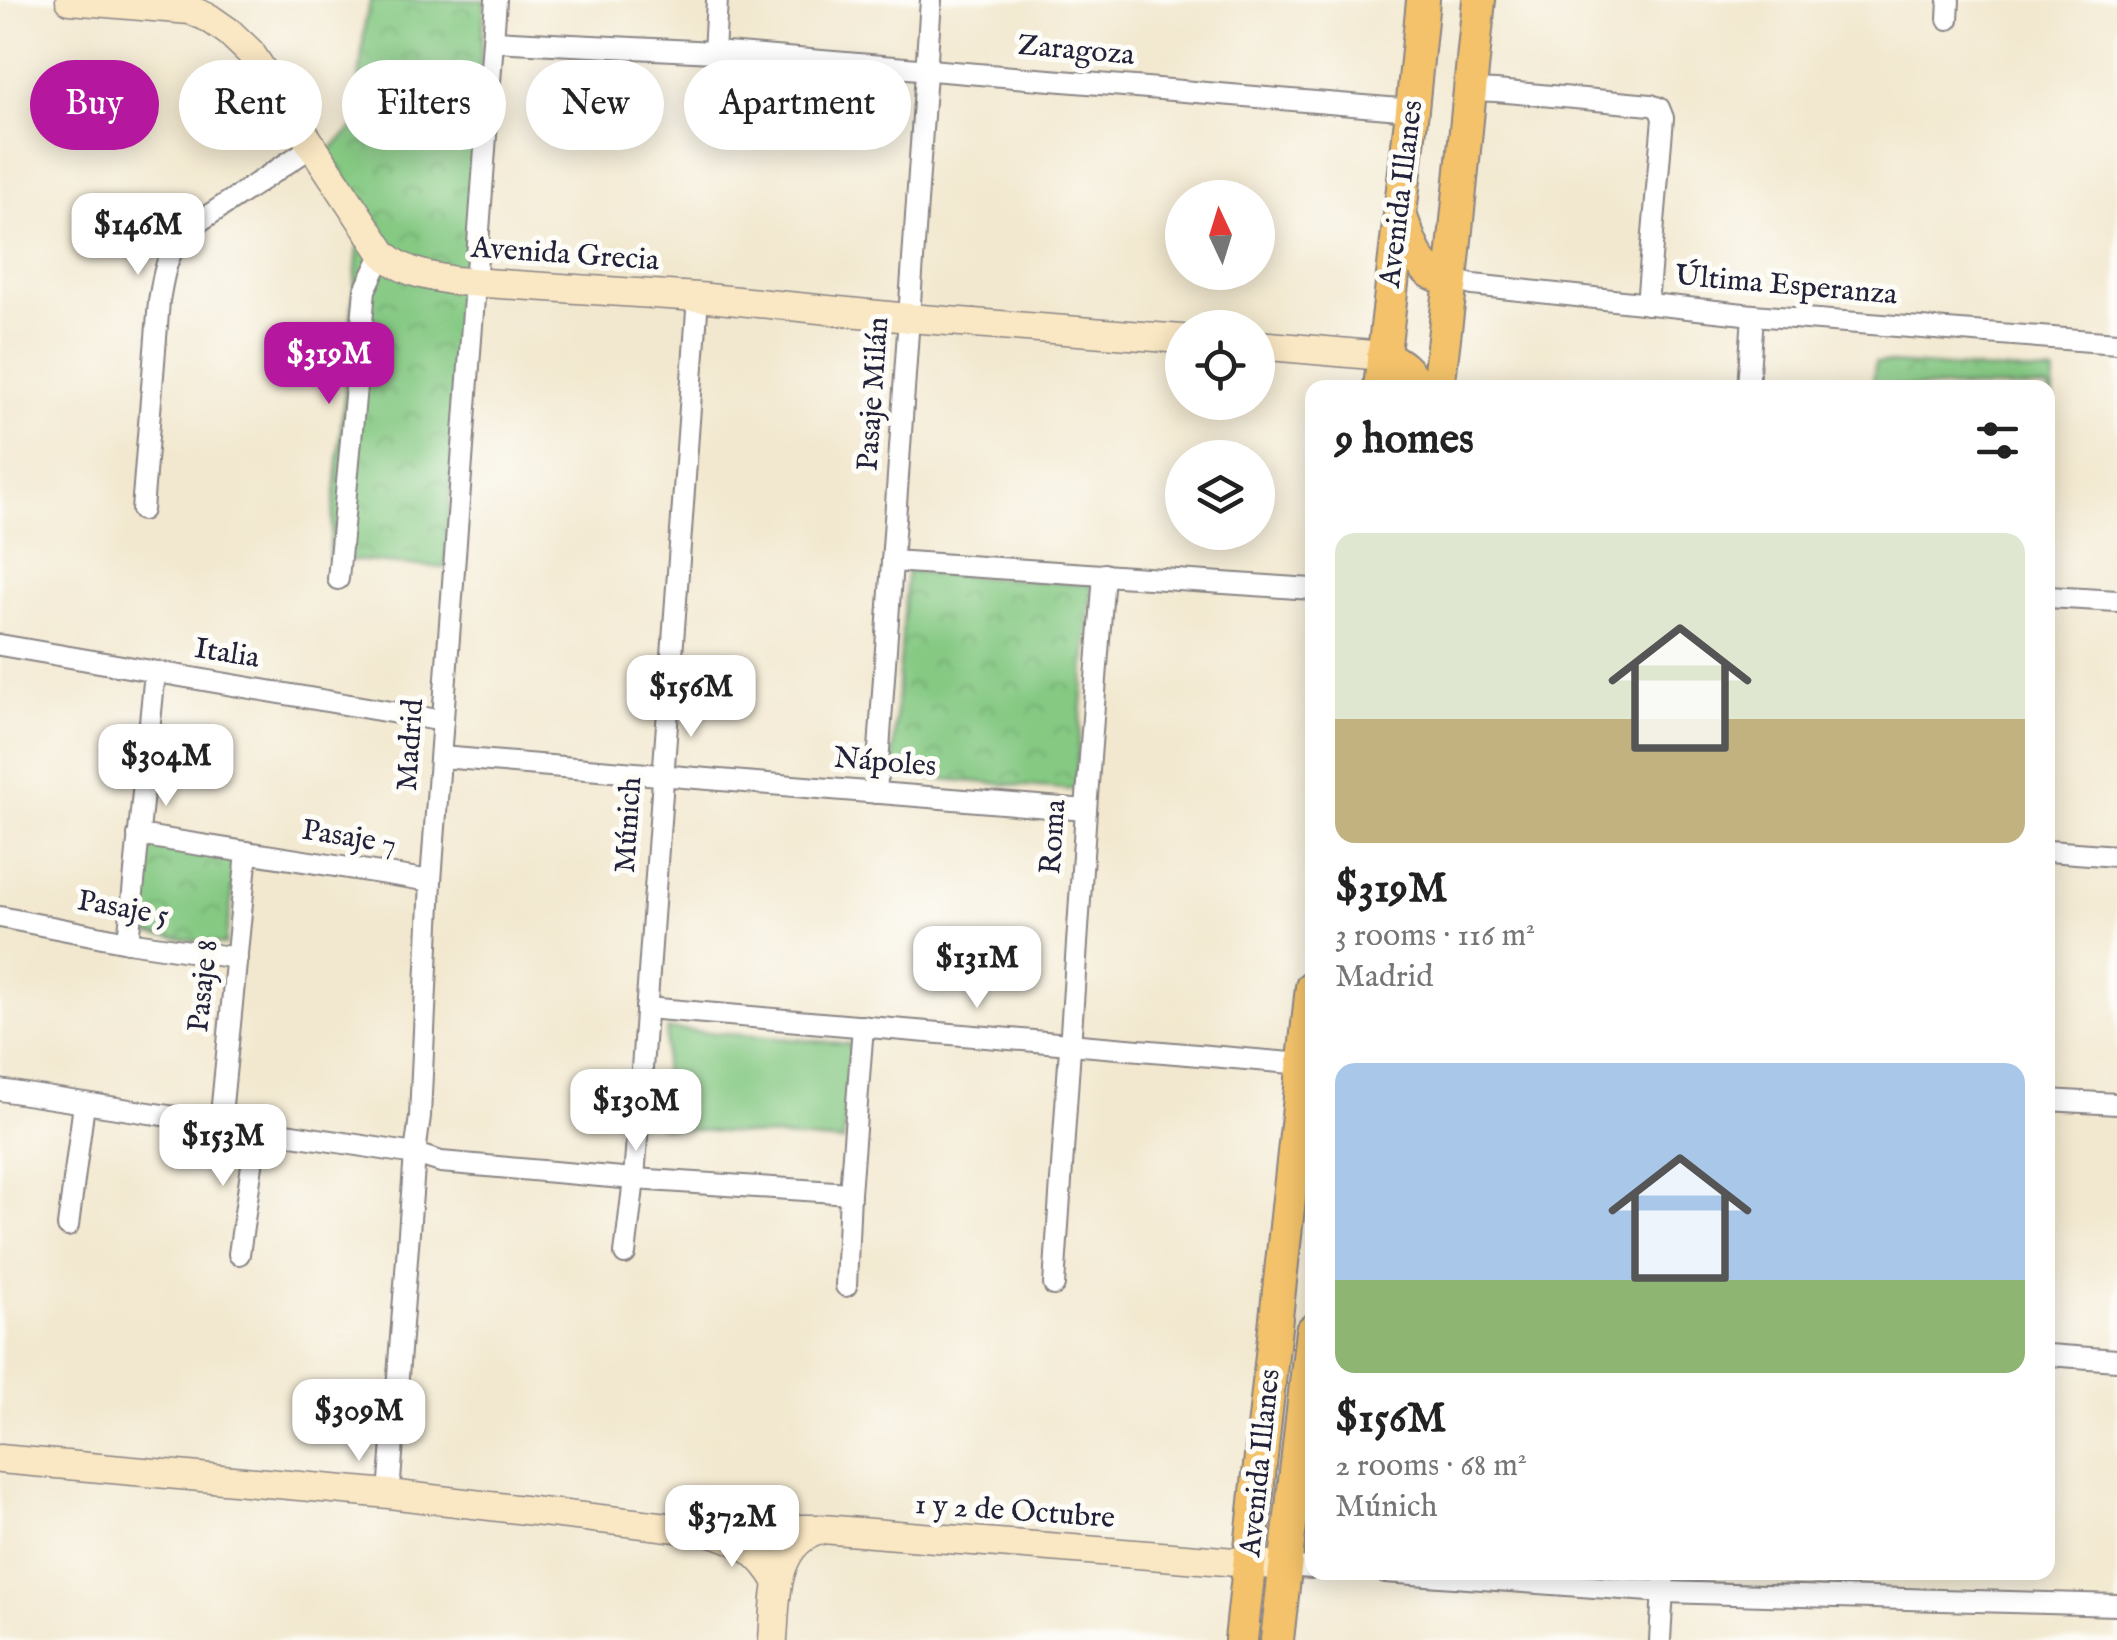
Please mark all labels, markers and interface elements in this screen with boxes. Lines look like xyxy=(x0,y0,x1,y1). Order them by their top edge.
street label: Zaragoza xyxy=(1016,27,1136,75)
chip: Buy xyxy=(30,60,159,150)
chip: Rent xyxy=(179,60,322,150)
chip: Filters xyxy=(342,60,506,150)
chip: New xyxy=(526,60,664,150)
chip: Apartment xyxy=(684,60,911,150)
street label: Avenida Illanes xyxy=(1372,98,1432,291)
north arrow xyxy=(1165,180,1275,290)
map controls xyxy=(1165,180,1275,550)
pin: $146M xyxy=(68,193,208,278)
text: $146M xyxy=(94,205,182,246)
street label: Avenida Grecia xyxy=(469,229,660,281)
street label: Última Esperanza xyxy=(1673,256,1899,315)
button: locate xyxy=(1165,310,1275,420)
street label: Pasaje Milán xyxy=(850,316,898,472)
pin: $319M xyxy=(259,322,399,407)
text: $319M xyxy=(286,334,372,375)
icon: filters xyxy=(1970,413,2025,468)
text: 9 homes xyxy=(1335,414,1474,467)
button: layers xyxy=(1165,440,1275,550)
icon: home xyxy=(1590,598,1770,778)
street label: Italia xyxy=(192,630,262,678)
pin: $156M xyxy=(621,655,761,740)
text: $156M xyxy=(649,667,733,708)
street label: Madrid xyxy=(389,697,433,792)
pin: $304M xyxy=(96,724,236,809)
text: $304M xyxy=(120,736,212,777)
street label: Nápoles xyxy=(832,740,938,786)
street label: Múnich xyxy=(607,776,651,874)
street label: Roma xyxy=(1032,798,1076,876)
street label: Pasaje 7 xyxy=(299,812,399,864)
text: $319M xyxy=(1335,863,1447,916)
street label: Pasaje 5 xyxy=(74,882,172,936)
text: 3 rooms · 116 m² xyxy=(1335,916,1535,957)
pin: $131M xyxy=(907,926,1047,1011)
street label: Pasaje 8 xyxy=(180,938,228,1034)
text: $131M xyxy=(935,938,1019,979)
text: Madrid xyxy=(1335,957,1433,998)
pin: $130M xyxy=(566,1069,706,1154)
text: $130M xyxy=(592,1081,680,1122)
pin: $153M xyxy=(153,1104,293,1189)
text: $153M xyxy=(181,1116,265,1157)
icon: home xyxy=(1590,1128,1770,1308)
street label: Avenida Illanes xyxy=(1232,1367,1290,1560)
pin: $309M xyxy=(289,1379,429,1464)
text: $309M xyxy=(314,1391,404,1432)
text: $156M xyxy=(1335,1393,1446,1446)
text: 2 rooms · 68 m² xyxy=(1335,1446,1527,1487)
pin: $372M xyxy=(662,1485,802,1570)
street label: 1 y 2 de Octubre xyxy=(914,1486,1116,1538)
text: Múnich xyxy=(1335,1487,1438,1528)
text: $372M xyxy=(687,1497,777,1538)

